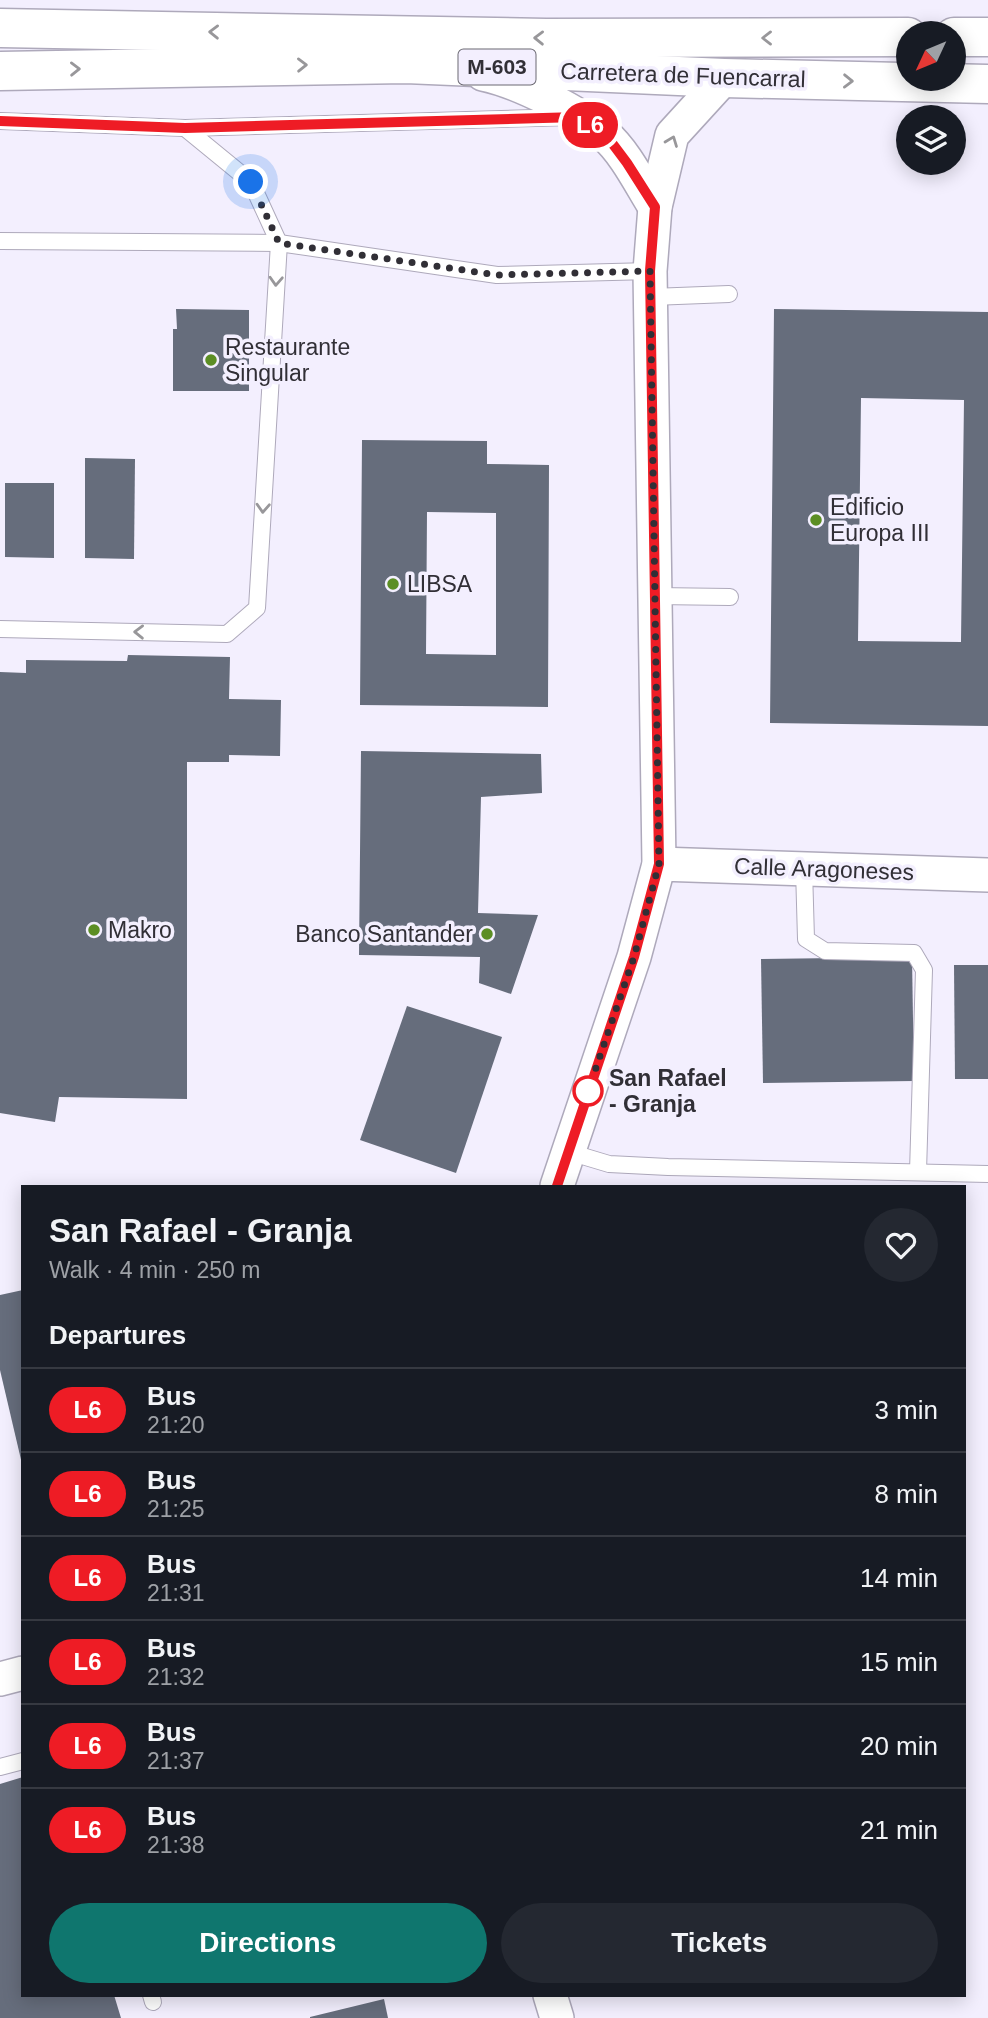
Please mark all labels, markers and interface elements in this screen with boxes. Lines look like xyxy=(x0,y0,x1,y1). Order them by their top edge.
north arrow xyxy=(896,21,966,91)
map controls xyxy=(896,21,966,175)
one-way arrow xyxy=(208,25,219,40)
one-way arrow xyxy=(533,30,544,46)
one-way arrow xyxy=(761,30,771,46)
road number: M-603 xyxy=(458,50,536,84)
one-way arrow xyxy=(298,57,308,73)
street label: Carretera de Fuencarral xyxy=(560,58,806,92)
one-way arrow xyxy=(70,62,81,77)
one-way arrow xyxy=(843,73,854,89)
line badge: L6 xyxy=(558,102,622,148)
button: layers xyxy=(896,105,966,175)
text: L6 xyxy=(576,111,604,138)
one-way arrow xyxy=(664,136,678,148)
your location xyxy=(233,164,268,199)
one-way arrow xyxy=(269,276,284,287)
place label: Restaurante Singular xyxy=(225,334,350,386)
marker: Restaurante Singular xyxy=(203,352,219,368)
place label: Edificio Europa III xyxy=(830,494,930,546)
one-way arrow xyxy=(255,503,270,514)
marker: Edificio Europa III xyxy=(808,512,824,528)
place label: LIBSA xyxy=(407,571,473,597)
marker: LIBSA xyxy=(385,576,401,592)
one-way arrow xyxy=(133,624,144,640)
street label: Calle Aragoneses xyxy=(733,853,915,885)
place label: Makro xyxy=(108,917,172,943)
place label: Banco Santander xyxy=(295,921,473,947)
marker: Makro xyxy=(86,922,102,938)
marker: Banco Santander xyxy=(479,926,495,942)
place label: San Rafael - Granja xyxy=(609,1065,727,1117)
marker: San Rafael - Granja xyxy=(573,1076,603,1106)
button: heart xyxy=(864,1208,938,1282)
text: San Rafael - Granja xyxy=(49,1212,352,1249)
text: Walk · 4 min · 250 m xyxy=(49,1257,260,1283)
text: Departures xyxy=(49,1320,186,1350)
text: Bus xyxy=(147,1381,196,1411)
text: 3 min xyxy=(874,1395,938,1425)
text: L6 xyxy=(73,1396,102,1423)
text: 21:20 xyxy=(147,1412,205,1438)
text: Bus xyxy=(147,1465,196,1495)
text: 8 min xyxy=(874,1479,938,1509)
text: L6 xyxy=(73,1480,102,1507)
text: 21:25 xyxy=(147,1496,205,1522)
text: Bus xyxy=(147,1549,196,1579)
text: 14 min xyxy=(860,1563,938,1593)
text: L6 xyxy=(73,1564,102,1591)
text: 21:31 xyxy=(147,1580,205,1606)
text: Bus xyxy=(147,1633,196,1663)
text: 15 min xyxy=(860,1647,938,1677)
text: L6 xyxy=(73,1648,102,1675)
text: 21:32 xyxy=(147,1664,205,1690)
text: Bus xyxy=(147,1717,196,1747)
text: 20 min xyxy=(860,1731,938,1761)
text: L6 xyxy=(73,1732,102,1759)
text: 21:37 xyxy=(147,1748,205,1774)
text: Bus xyxy=(147,1801,196,1831)
text: 21 min xyxy=(860,1815,938,1845)
text: L6 xyxy=(73,1816,102,1843)
text: 21:38 xyxy=(147,1832,205,1858)
button: Directions xyxy=(49,1903,487,1983)
button: Tickets xyxy=(501,1903,938,1983)

